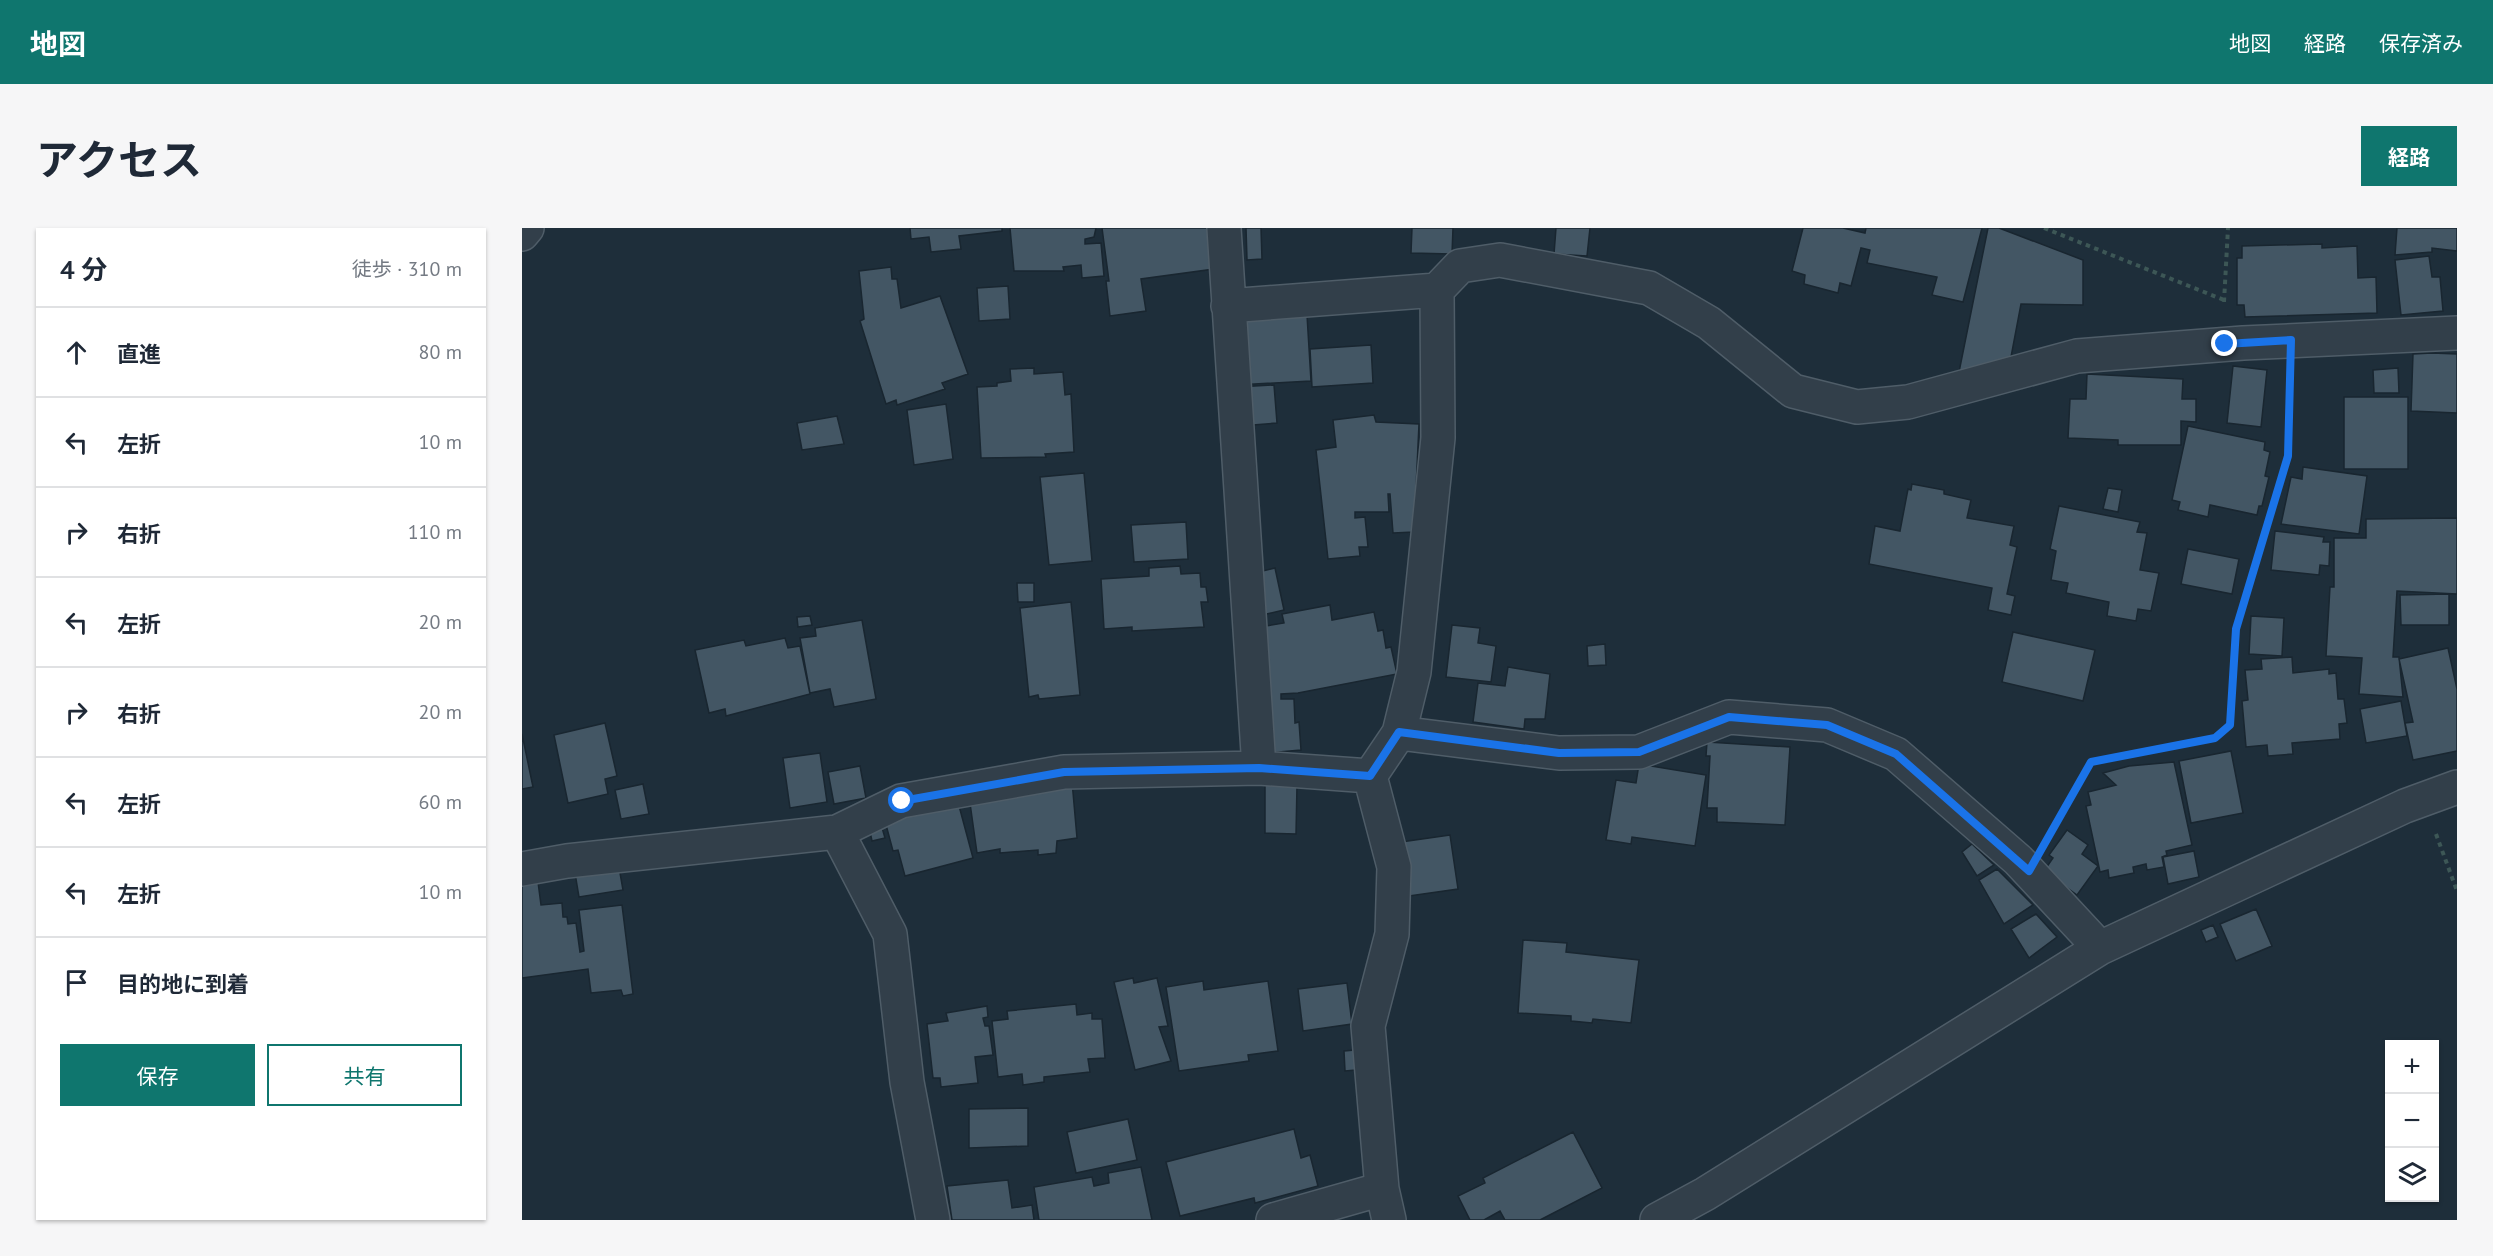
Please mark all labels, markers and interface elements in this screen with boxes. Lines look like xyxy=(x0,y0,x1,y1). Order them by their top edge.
text: 地図 xyxy=(30,25,86,62)
text: 地図 xyxy=(2229,30,2271,57)
text: 経路 xyxy=(2304,30,2346,57)
text: 保存済み xyxy=(2379,30,2463,57)
button: 経路 xyxy=(2361,126,2457,186)
text: アクセス xyxy=(36,132,202,187)
text: 4 分 xyxy=(60,253,107,286)
text: 徒歩 · 310 m xyxy=(352,256,462,282)
route end xyxy=(2211,330,2237,356)
icon: ahead xyxy=(60,336,93,369)
text: 80 m xyxy=(419,339,462,365)
text: 直進 xyxy=(117,340,161,368)
icon: left xyxy=(60,426,93,459)
text: 10 m xyxy=(419,429,462,455)
text: 左折 xyxy=(117,430,161,458)
icon: right xyxy=(60,516,93,549)
text: 110 m xyxy=(408,519,462,545)
text: 右折 xyxy=(117,520,161,548)
icon: left xyxy=(60,606,93,639)
text: 20 m xyxy=(419,609,462,635)
text: 左折 xyxy=(117,610,161,638)
icon: right xyxy=(60,696,93,729)
text: 20 m xyxy=(419,699,462,725)
text: 右折 xyxy=(117,700,161,728)
icon: left xyxy=(60,786,93,819)
route start xyxy=(888,787,914,813)
text: 60 m xyxy=(419,789,462,815)
text: 左折 xyxy=(117,790,161,818)
icon: left xyxy=(60,876,93,909)
text: 10 m xyxy=(419,879,462,905)
text: 左折 xyxy=(117,880,161,908)
icon: arrive xyxy=(60,966,93,999)
text: 目的地に到着 xyxy=(117,970,249,998)
map controls xyxy=(2385,1040,2439,1202)
button: + xyxy=(2385,1040,2439,1094)
button: 保存 xyxy=(60,1044,255,1106)
button: 共有 xyxy=(267,1044,462,1106)
button: − xyxy=(2385,1094,2439,1148)
button: layers xyxy=(2385,1148,2439,1202)

